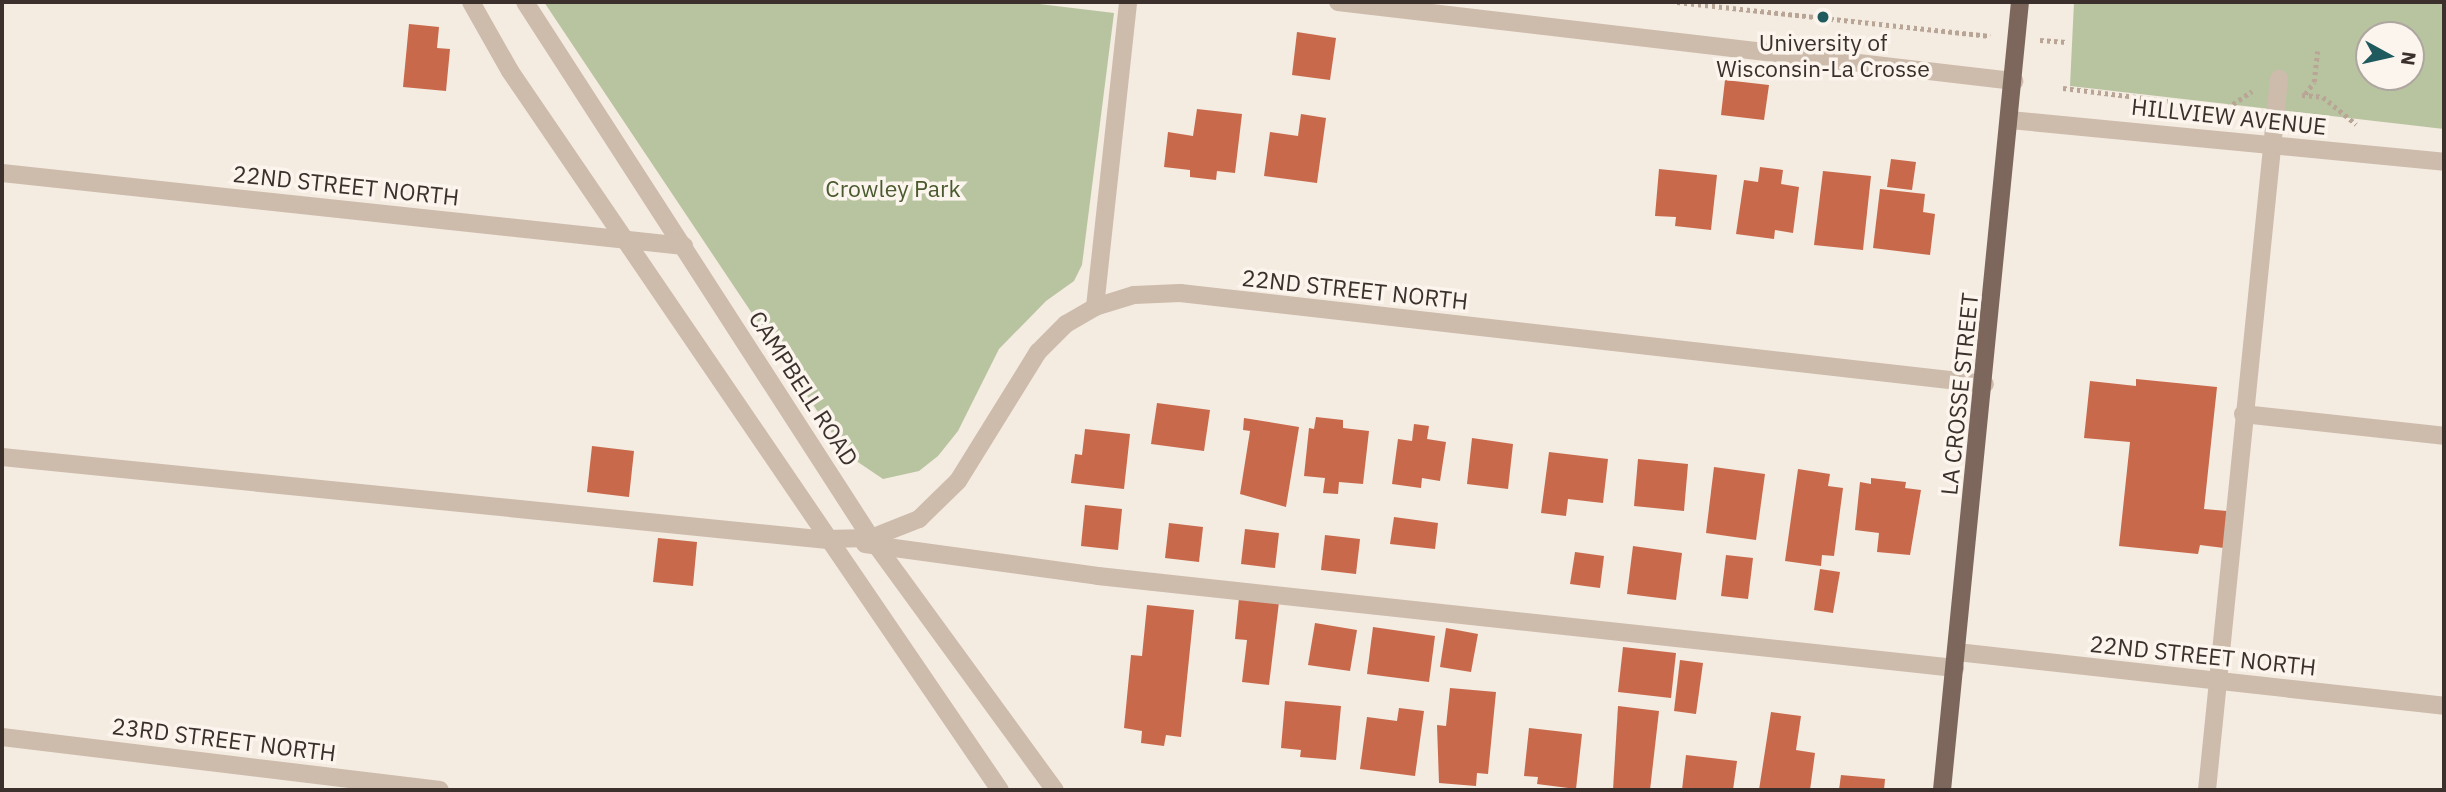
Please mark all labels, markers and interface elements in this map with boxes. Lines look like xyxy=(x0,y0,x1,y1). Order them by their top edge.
marker: University of Wisconsin-La Crosse xyxy=(1815,9,1831,25)
north arrow xyxy=(2355,21,2425,91)
place label: University of Wisconsin-La Crosse xyxy=(1716,28,1930,82)
text: N xyxy=(2396,50,2422,67)
street label: HILLVIEW AVENUE xyxy=(2130,92,2328,140)
street label: 22ND STREET NORTH xyxy=(232,159,460,211)
park label: Crowley Park xyxy=(825,174,961,202)
street label: 22ND STREET NORTH xyxy=(1241,263,1469,315)
street label: LA CROSSE STREET xyxy=(1935,291,1983,497)
street label: CAMPBELL ROAD xyxy=(744,305,864,471)
street label: 22ND STREET NORTH xyxy=(2089,629,2317,681)
street label: 23RD STREET NORTH xyxy=(110,712,338,766)

